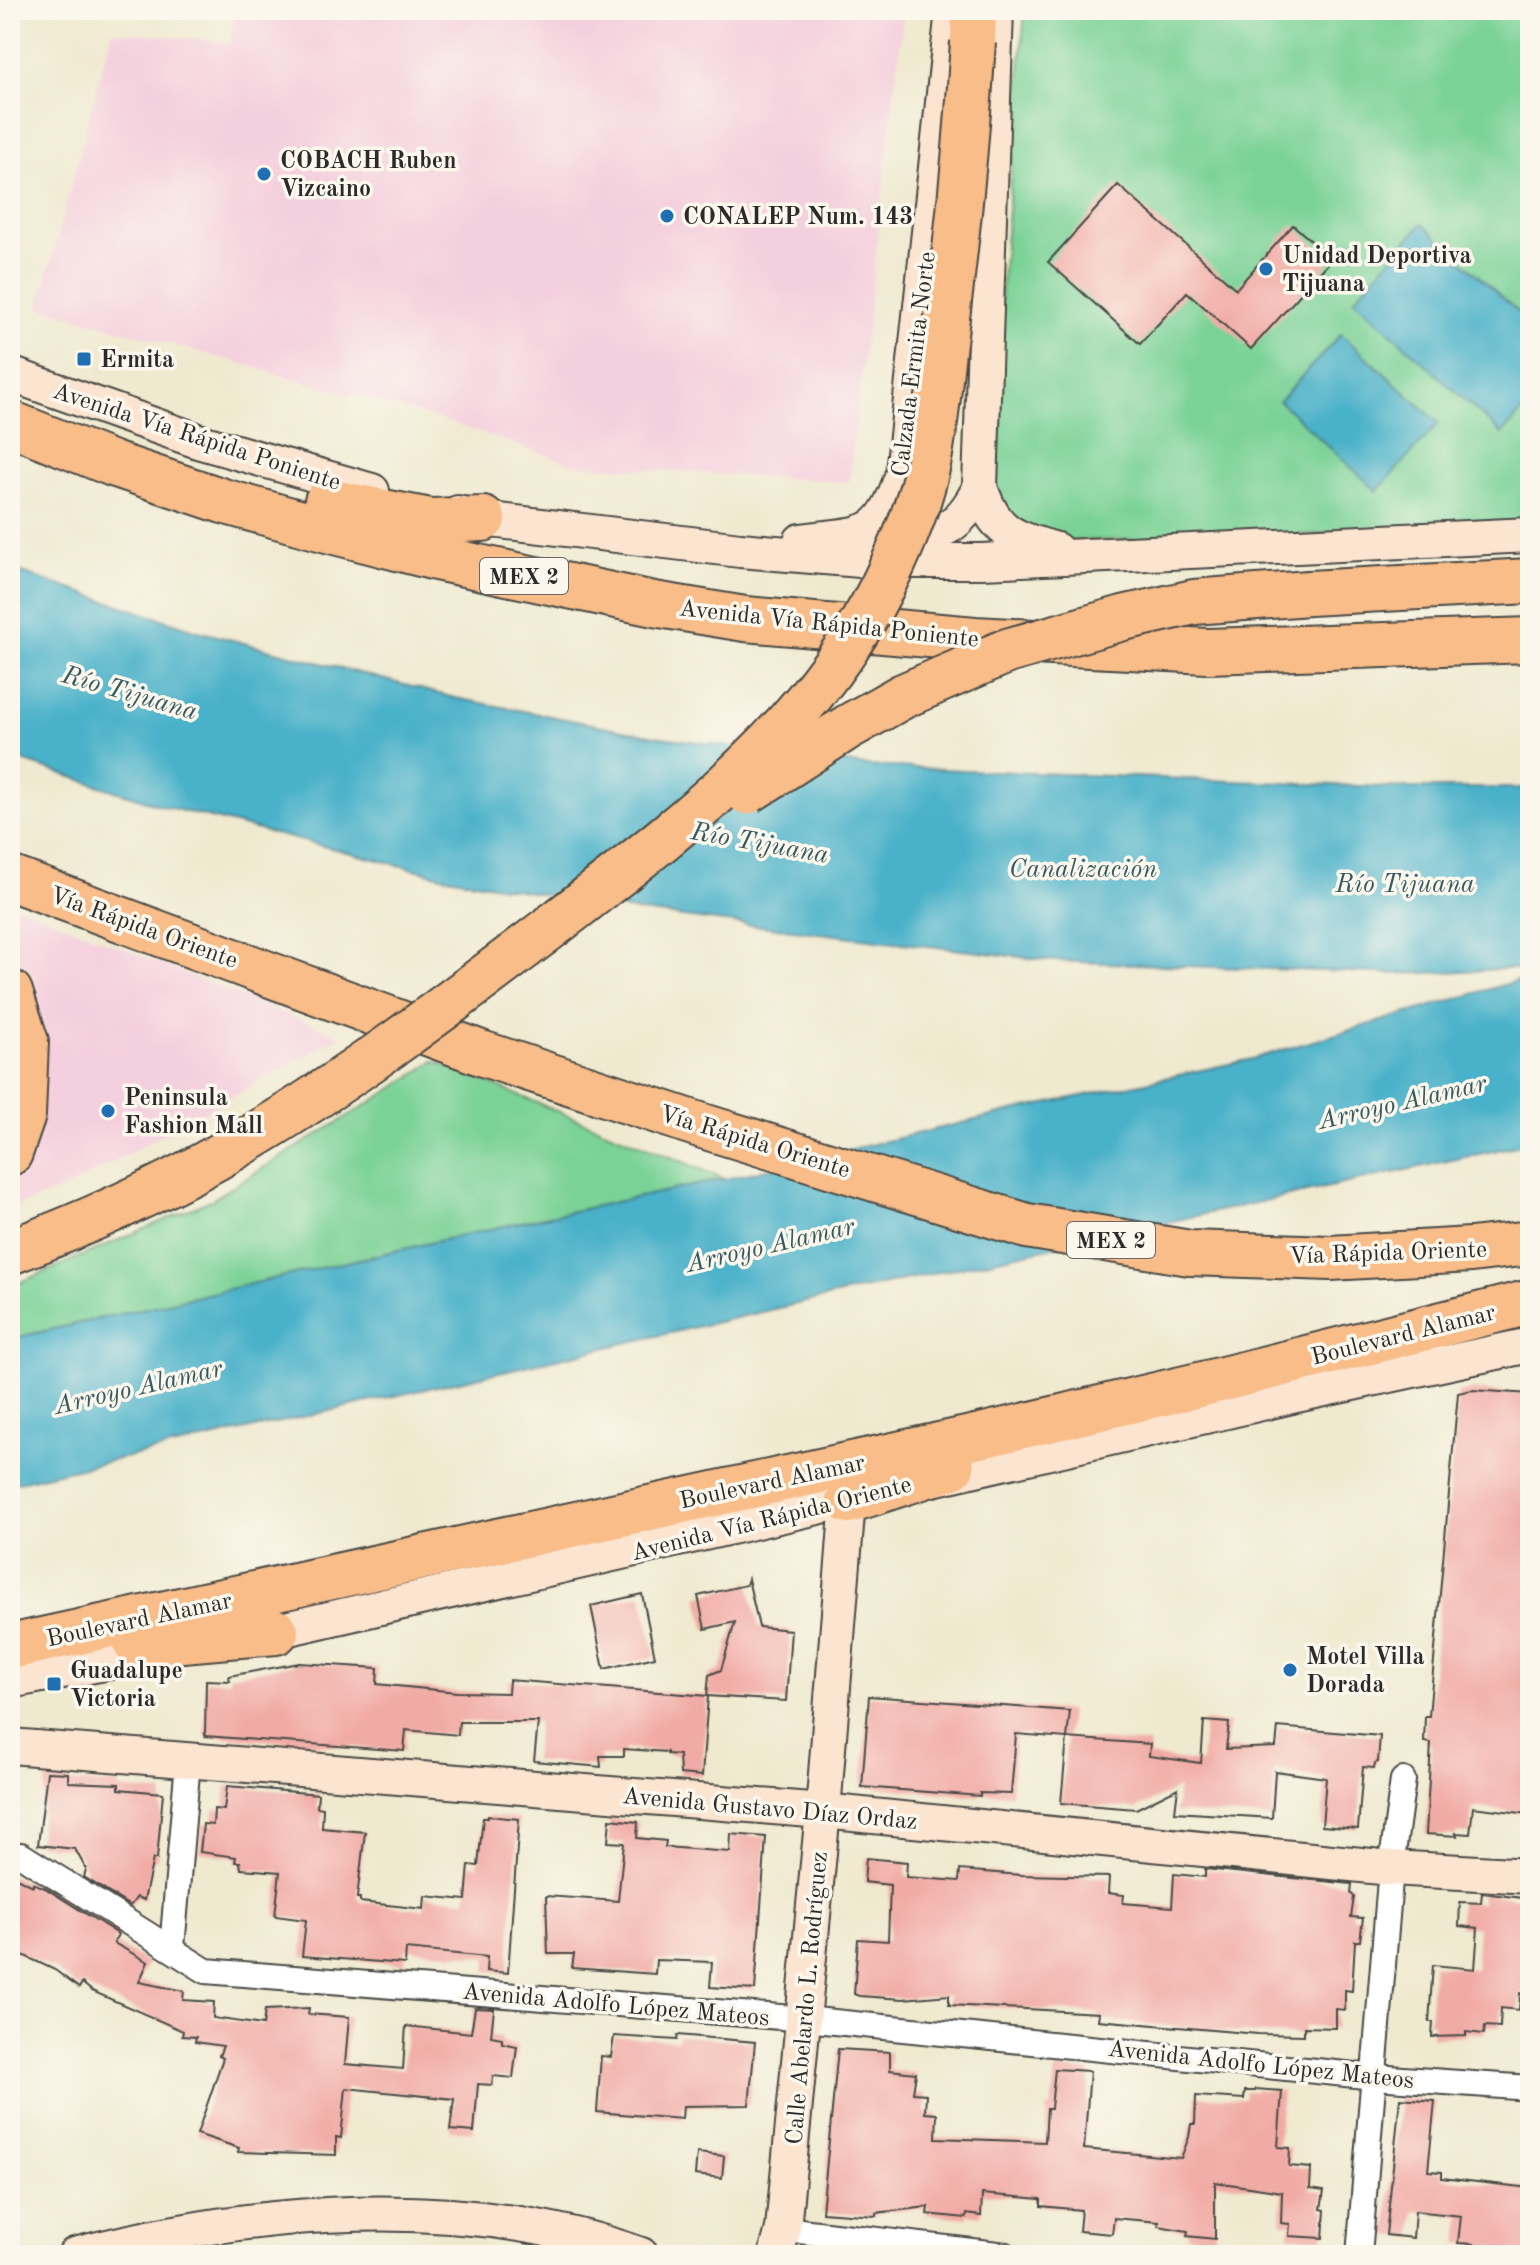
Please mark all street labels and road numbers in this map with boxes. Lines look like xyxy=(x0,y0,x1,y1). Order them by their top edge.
street label: Calzada Ermita Norte xyxy=(889,250,941,478)
street label: Avenida Vía Rápida Poniente xyxy=(49,380,343,496)
road number: MEX 2 xyxy=(480,558,568,594)
street label: Avenida Vía Rápida Poniente xyxy=(678,597,980,653)
street label: Vía Rápida Oriente xyxy=(46,884,241,974)
street label: Vía Rápida Oriente xyxy=(656,1102,853,1183)
road number: MEX 2 xyxy=(1067,1222,1155,1258)
street label: Vía Rápida Oriente xyxy=(1289,1239,1488,1269)
street label: Boulevard Alamar xyxy=(1309,1301,1498,1370)
street label: Boulevard Alamar xyxy=(677,1452,868,1514)
street label: Avenida Vía Rápida Oriente xyxy=(629,1473,914,1566)
street label: Boulevard Alamar xyxy=(44,1590,235,1652)
street label: Avenida Gustavo Díaz Ordaz xyxy=(621,1785,918,1835)
street label: Calle Abelardo L. Rodríguez xyxy=(783,1850,833,2146)
street label: Avenida Adolfo López Mateos xyxy=(461,1981,770,2031)
street label: Avenida Adolfo López Mateos xyxy=(1106,2038,1415,2094)

